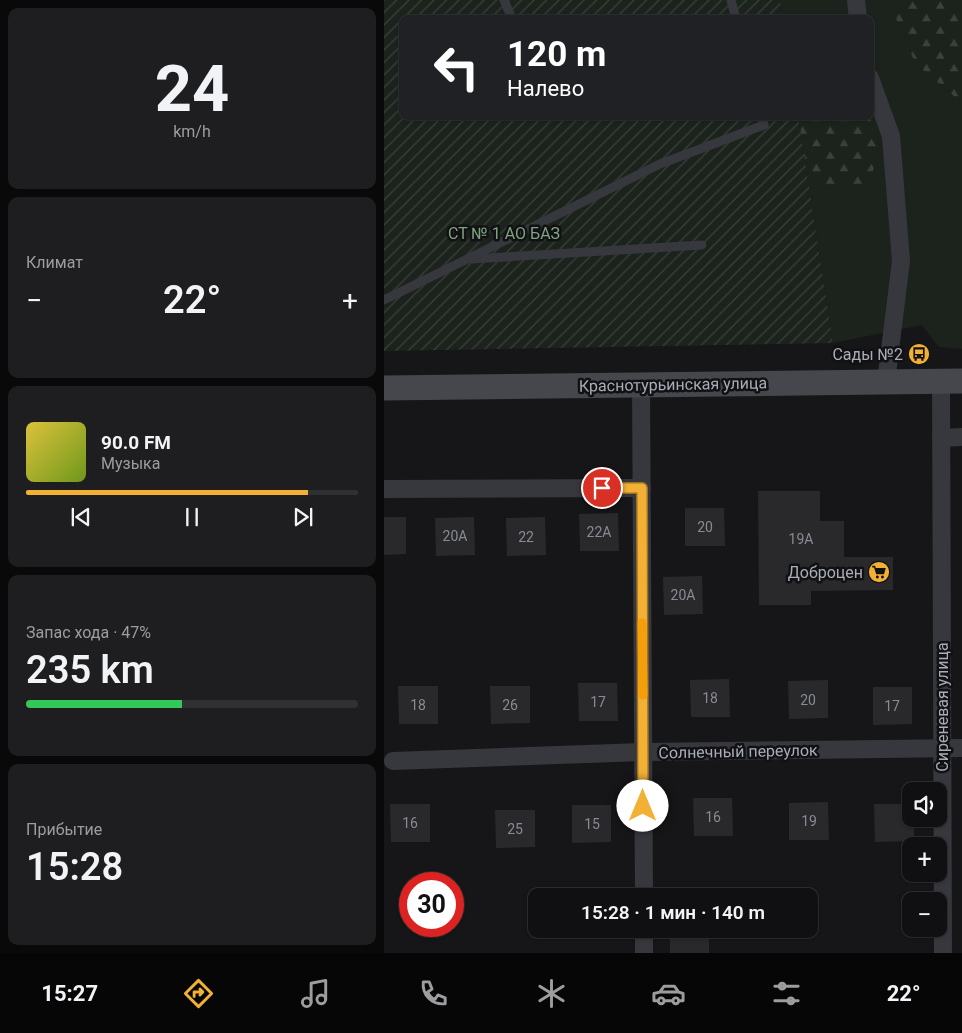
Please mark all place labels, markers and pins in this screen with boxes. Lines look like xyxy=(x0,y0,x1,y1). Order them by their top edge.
bus stop icon: Сады №2 xyxy=(907,342,931,366)
place label: Сады №2 xyxy=(832,345,903,364)
pin xyxy=(581,467,623,509)
supermarket icon: Доброцен xyxy=(867,560,891,584)
place label: Доброцен xyxy=(788,563,863,582)

